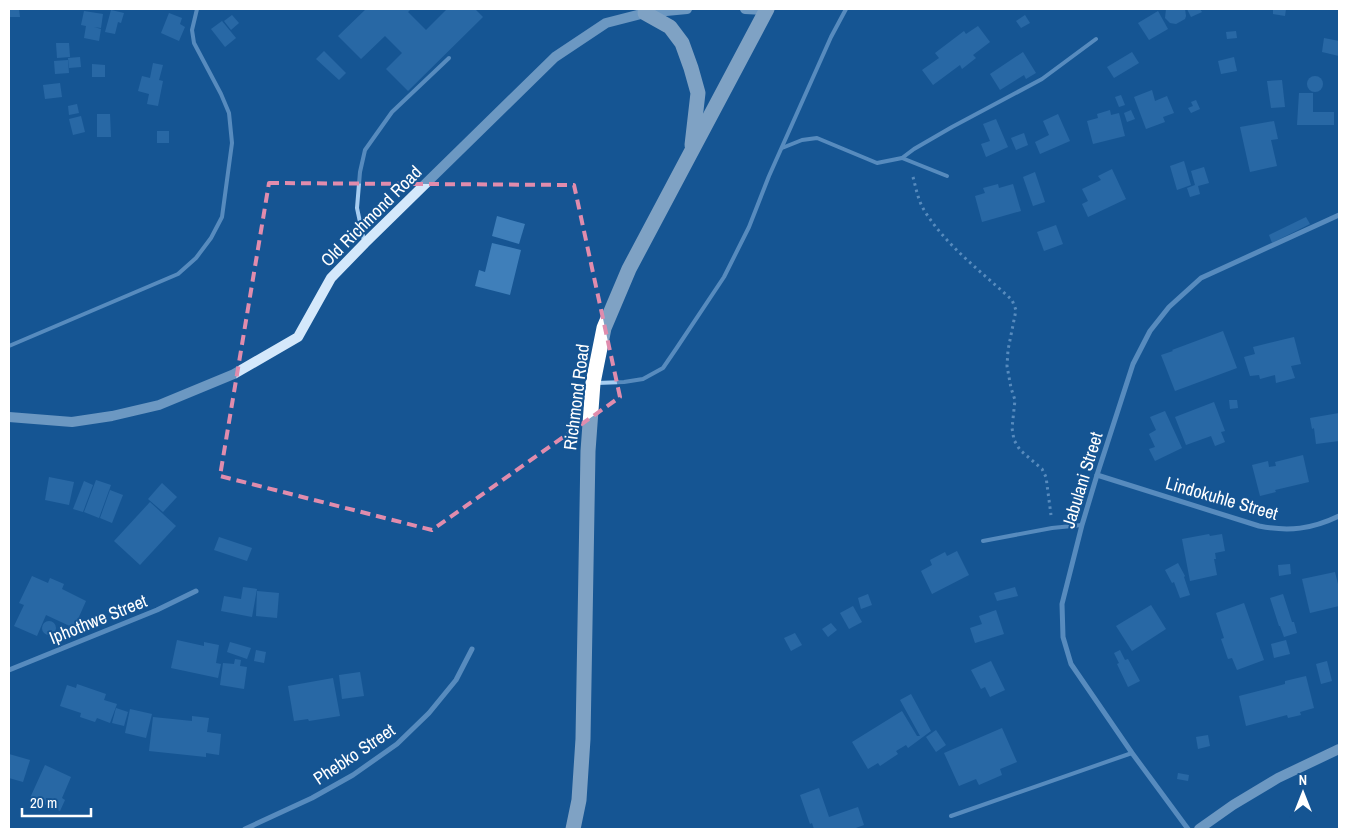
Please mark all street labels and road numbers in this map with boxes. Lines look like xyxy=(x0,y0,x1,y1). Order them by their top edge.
street label: Old Richmond Road xyxy=(315,160,427,272)
street label: Richmond Road xyxy=(557,343,595,451)
street label: Jabulani Street xyxy=(1056,429,1108,531)
street label: Lindokuhle Street xyxy=(1163,470,1281,526)
street label: Iphothwe Street xyxy=(45,588,151,650)
street label: Phebko Street xyxy=(308,717,400,791)

